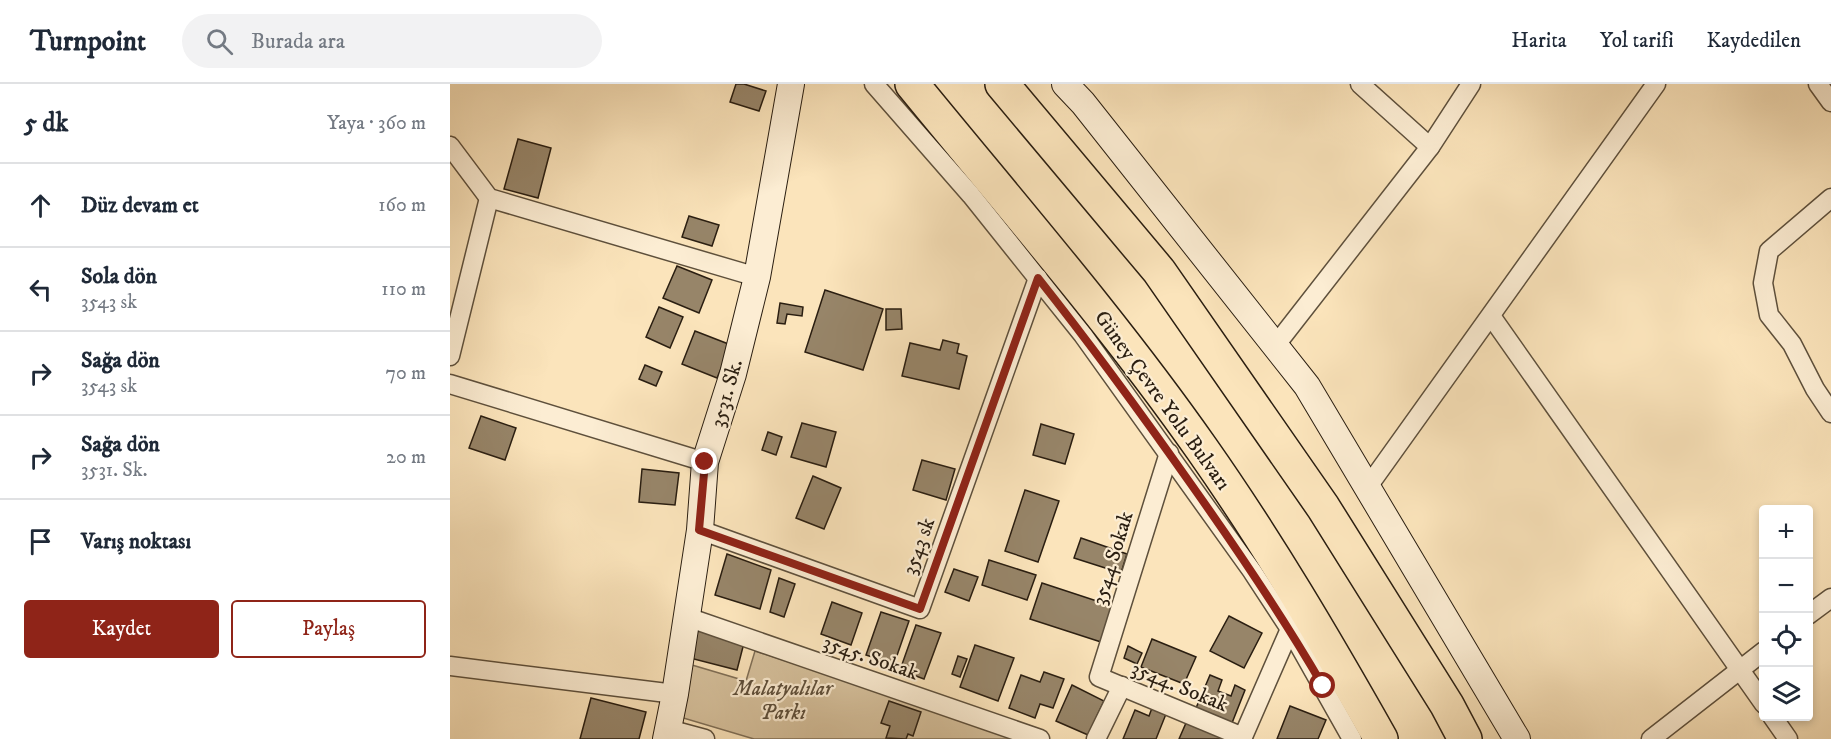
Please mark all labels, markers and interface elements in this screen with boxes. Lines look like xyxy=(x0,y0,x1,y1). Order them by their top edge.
search box xyxy=(182,14,602,68)
text: Turnpoint xyxy=(30,24,146,59)
icon: search xyxy=(203,25,236,58)
text: Burada ara xyxy=(251,28,345,55)
text: Harita xyxy=(1511,28,1567,54)
text: Yol tarifi xyxy=(1600,28,1674,54)
text: Kaydedilen xyxy=(1707,28,1801,54)
text: 5 dk xyxy=(24,107,68,140)
text: Yaya · 360 m xyxy=(327,111,426,136)
icon: ahead xyxy=(24,189,57,222)
text: Düz devam et xyxy=(81,192,199,219)
text: 160 m xyxy=(378,193,426,218)
text: Sola dön xyxy=(81,263,157,290)
icon: left xyxy=(24,273,57,306)
text: 110 m xyxy=(381,277,426,302)
text: 3543 sk xyxy=(81,290,137,315)
street label: Güney Çevre Yolu Bulvarı xyxy=(1088,306,1236,495)
text: Sağa dön xyxy=(81,347,160,374)
street label: 3531. Sk. xyxy=(705,356,749,430)
icon: right xyxy=(24,357,57,390)
text: 70 m xyxy=(385,361,426,386)
text: 3543 sk xyxy=(81,374,137,399)
text: Sağa dön xyxy=(81,431,160,458)
icon: right xyxy=(24,441,57,474)
text: 20 m xyxy=(386,445,426,470)
route end xyxy=(691,448,717,474)
text: 3531. Sk. xyxy=(81,458,147,483)
map controls xyxy=(1759,505,1813,721)
button: + xyxy=(1759,505,1813,559)
street label: 3544 Sokak xyxy=(1086,508,1140,608)
street label: 3543 sk xyxy=(897,514,941,579)
icon: arrive xyxy=(24,525,57,558)
text: Varış noktası xyxy=(81,528,191,555)
button: − xyxy=(1759,559,1813,613)
button: Kaydet xyxy=(24,600,219,658)
button: Paylaş xyxy=(231,600,426,658)
button: locate xyxy=(1759,613,1813,667)
street label: 3545. Sokak xyxy=(820,629,922,687)
street label: 3544. Sokak xyxy=(1127,656,1232,718)
button: layers xyxy=(1759,667,1813,721)
route start xyxy=(1309,672,1335,698)
park label: Malatyalılar Parkı xyxy=(732,676,834,726)

